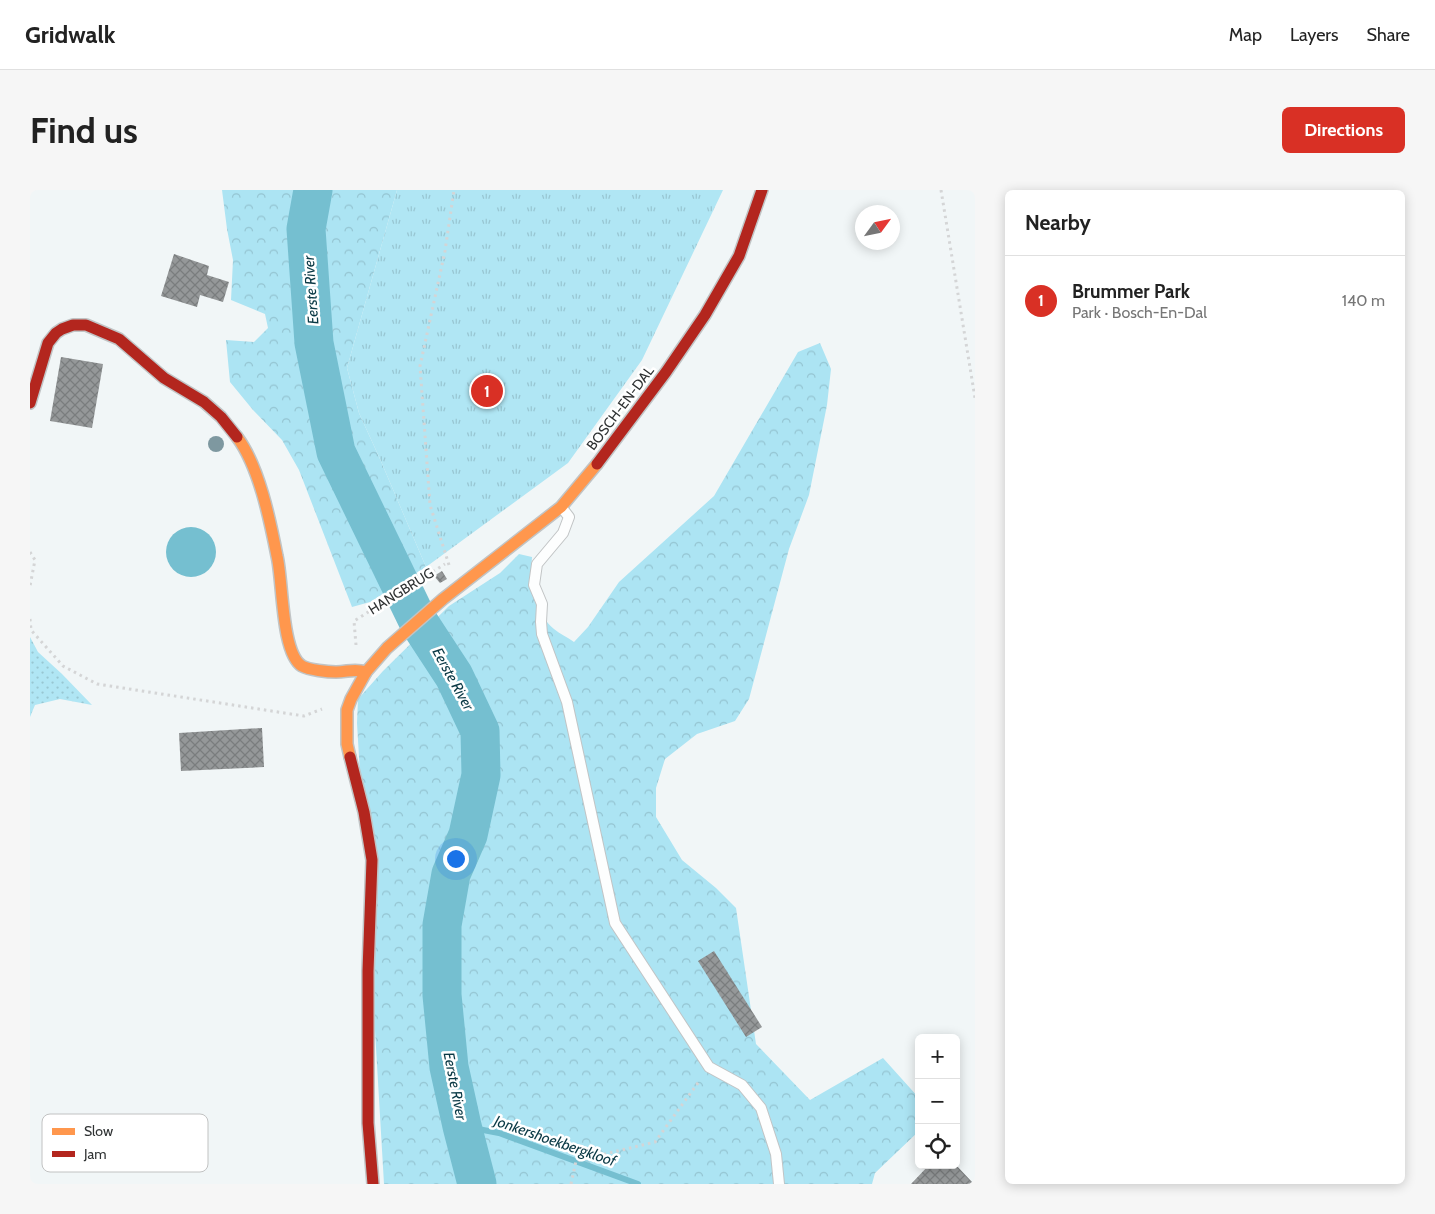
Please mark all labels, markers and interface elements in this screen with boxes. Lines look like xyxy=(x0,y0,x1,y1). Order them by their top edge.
text: Gridwalk xyxy=(25,20,115,49)
text: Map xyxy=(1229,24,1262,46)
text: Layers xyxy=(1290,24,1339,46)
text: Share xyxy=(1367,24,1410,46)
button: Directions xyxy=(1282,107,1405,153)
text: Find us xyxy=(30,109,138,152)
north arrow xyxy=(855,205,900,250)
text: Nearby xyxy=(1025,210,1091,235)
water label: Eerste River xyxy=(300,254,322,325)
text: Brummer Park xyxy=(1072,280,1190,303)
text: 1 xyxy=(1038,291,1044,310)
text: 140 m xyxy=(1342,291,1385,310)
text: Park · Bosch-En-Dal xyxy=(1072,303,1207,322)
street label: BOSCH-EN-DAL xyxy=(582,362,658,454)
pin: 1 xyxy=(471,372,503,410)
street label: HANGBRUG xyxy=(365,564,437,618)
water label: Eerste River xyxy=(428,645,478,715)
your location xyxy=(443,846,469,872)
map controls xyxy=(915,1034,960,1169)
button: + xyxy=(915,1034,960,1079)
water label: Eerste River xyxy=(440,1050,471,1123)
button: − xyxy=(915,1079,960,1124)
water label: Jonkershoekbergkloof xyxy=(490,1111,619,1171)
legend xyxy=(42,1114,208,1172)
text: Slow xyxy=(84,1122,113,1140)
button: locate xyxy=(915,1124,960,1169)
text: Jam xyxy=(83,1145,106,1163)

